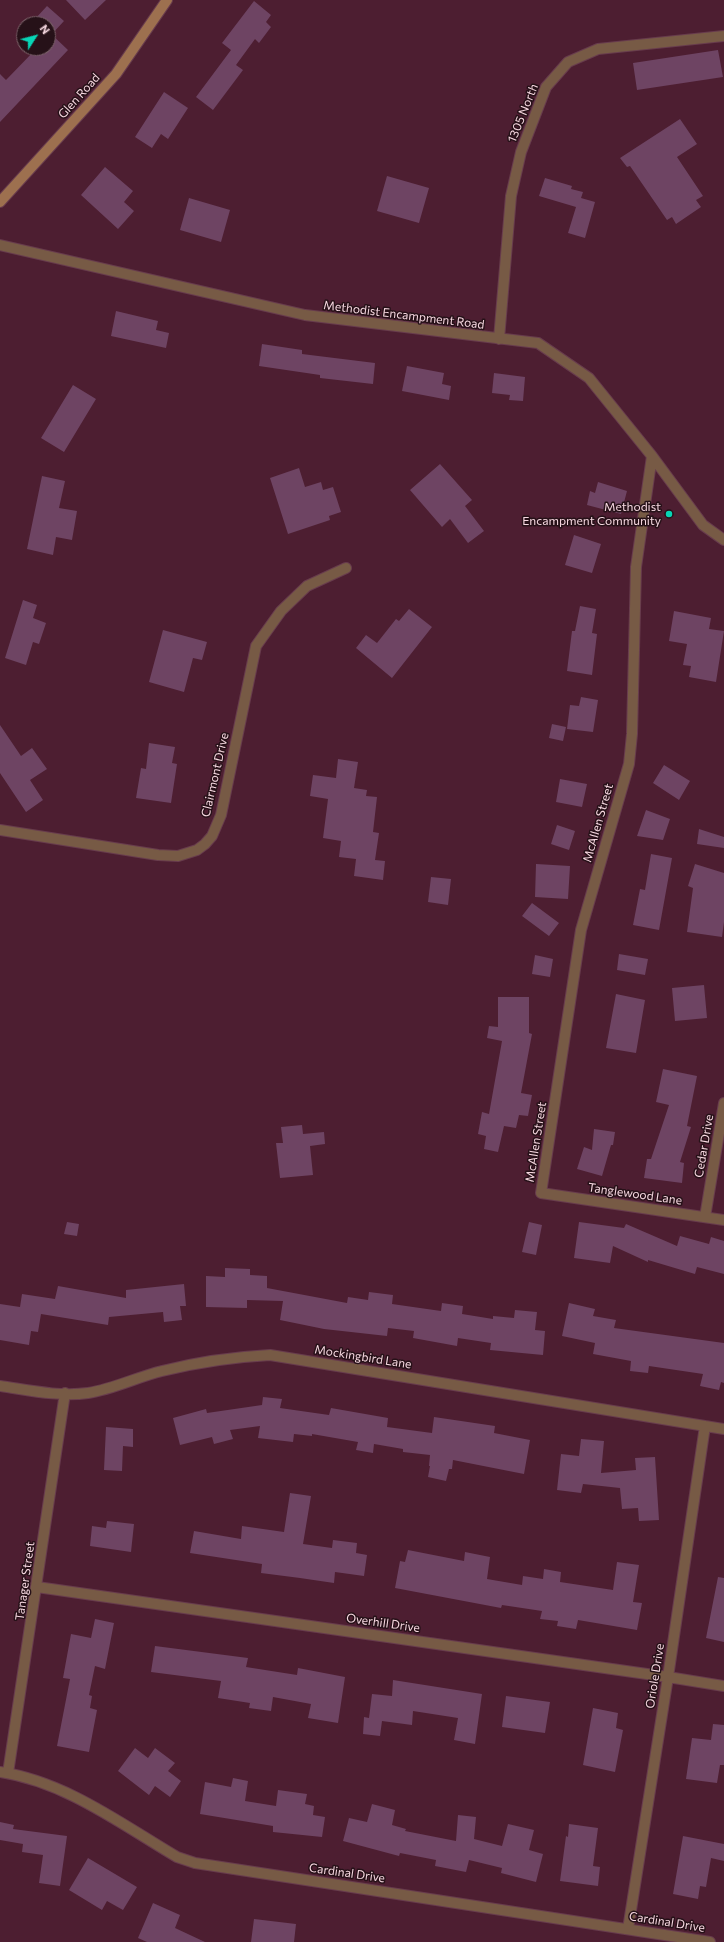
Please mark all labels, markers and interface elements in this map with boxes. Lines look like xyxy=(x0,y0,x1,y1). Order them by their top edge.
north arrow xyxy=(16,16,56,56)
text: N xyxy=(38,22,53,36)
street label: Glen Road xyxy=(55,71,103,121)
street label: 1305 North xyxy=(505,82,541,144)
street label: Methodist Encampment Road xyxy=(323,298,485,332)
place label: Methodist Encampment Community xyxy=(522,500,661,528)
marker: Methodist Encampment Community xyxy=(664,509,674,519)
street label: Clairmont Drive xyxy=(198,731,232,819)
street label: McAllen Street xyxy=(580,782,616,864)
street label: McAllen Street xyxy=(523,1101,549,1183)
street label: Cedar Drive xyxy=(691,1113,717,1179)
street label: Tanglewood Lane xyxy=(587,1180,683,1208)
street label: Mockingbird Lane xyxy=(314,1342,412,1372)
street label: Tanager Street xyxy=(12,1540,38,1622)
street label: Overhill Drive xyxy=(345,1611,421,1635)
street label: Oriole Drive xyxy=(643,1643,667,1709)
street label: Cardinal Drive xyxy=(308,1861,386,1885)
street label: Cardinal Drive xyxy=(628,1909,706,1935)

